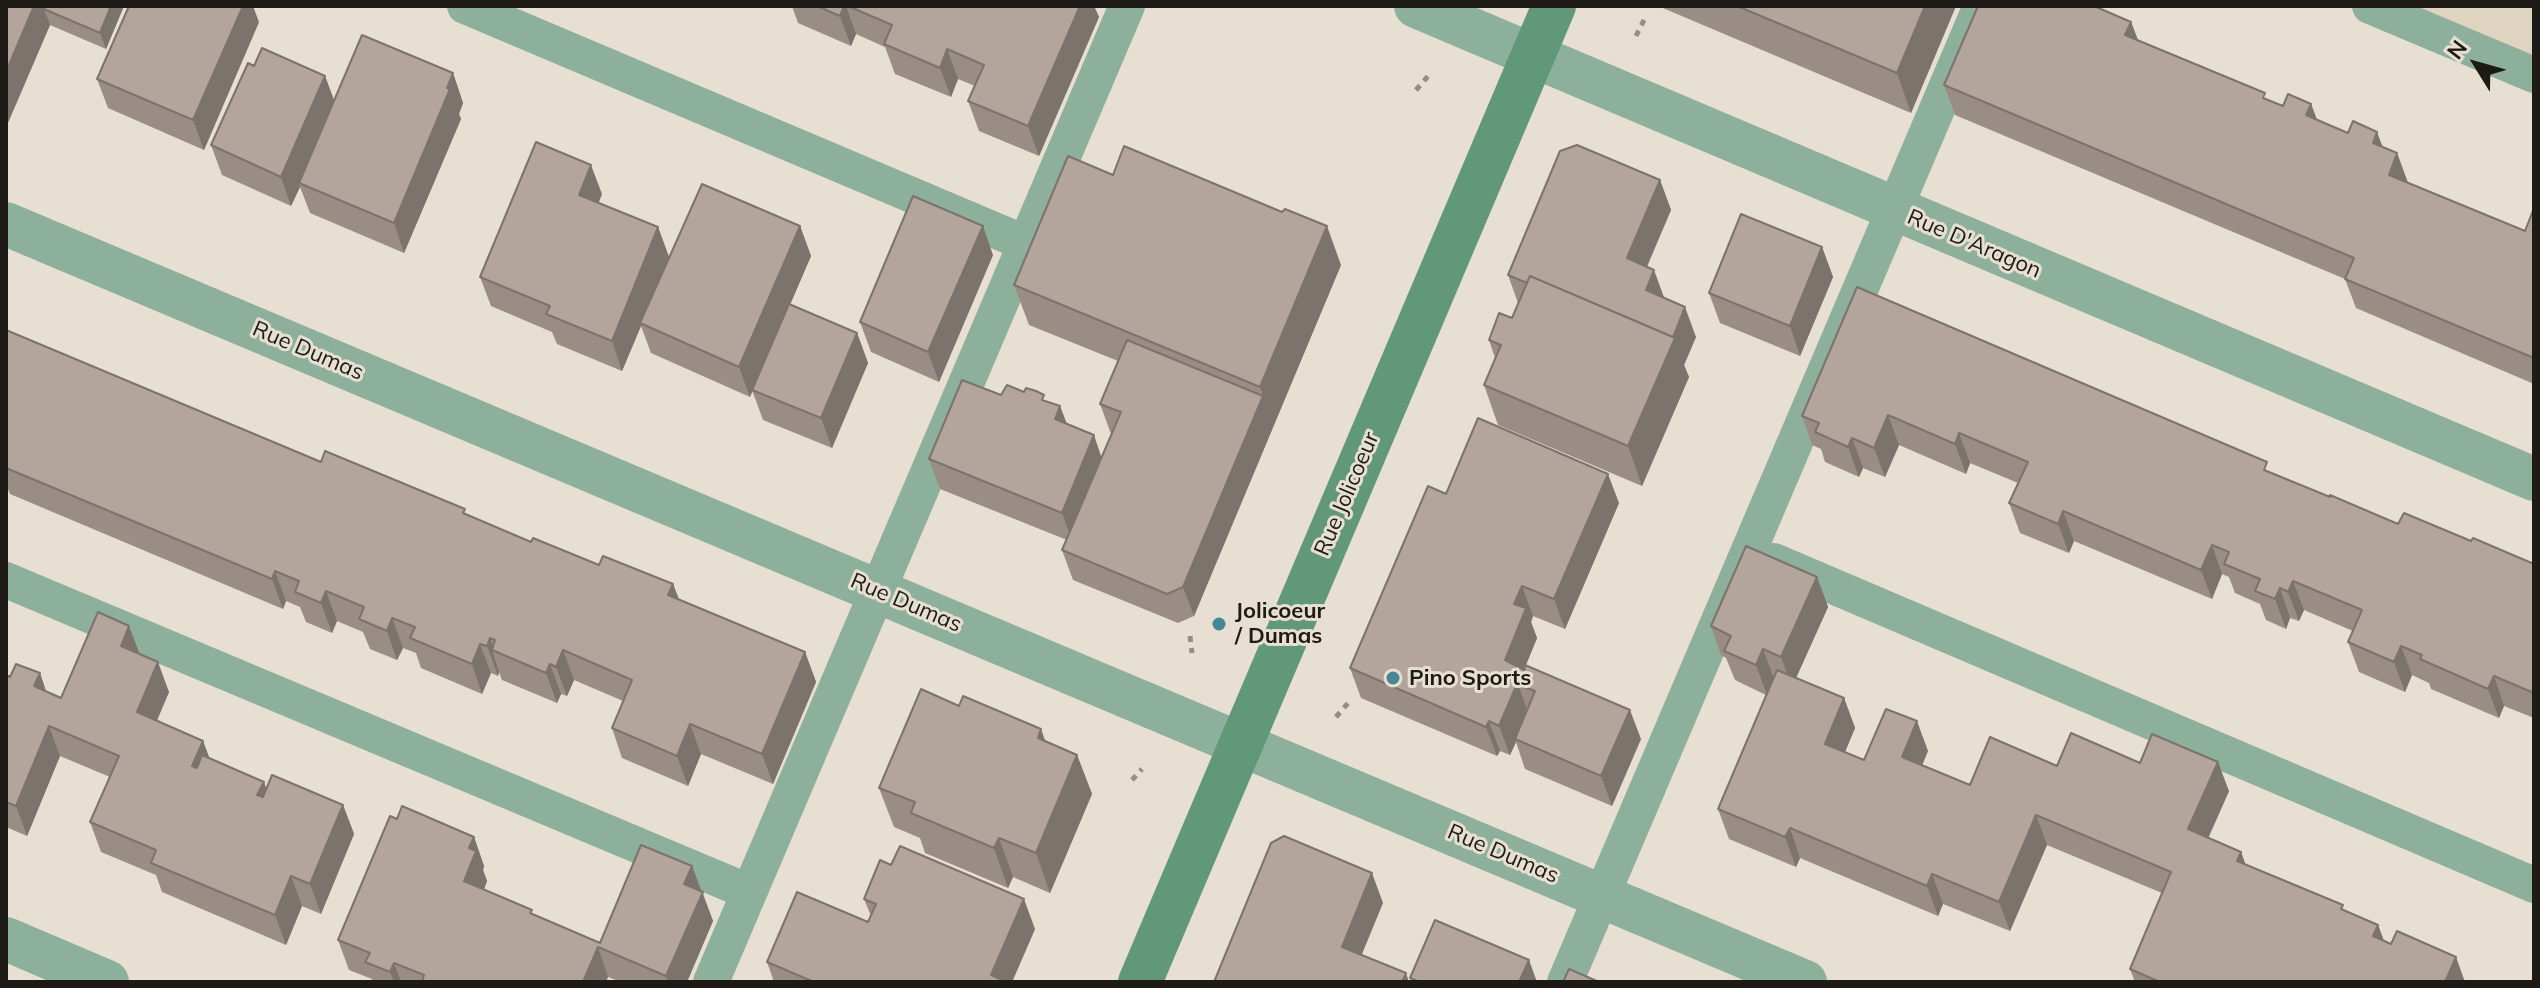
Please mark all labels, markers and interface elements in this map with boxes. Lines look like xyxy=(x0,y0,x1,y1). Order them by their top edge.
north arrow xyxy=(2436,24,2516,104)
text: N xyxy=(2441,34,2473,65)
street label: Rue D'Aragon xyxy=(1903,204,2045,284)
street label: Rue Dumas xyxy=(248,316,368,386)
street label: Rue Jolicoeur xyxy=(1309,428,1385,560)
street label: Rue Dumas xyxy=(846,568,966,638)
place label: Jolicoeur / Dumas xyxy=(1235,598,1325,650)
marker: Jolicoeur / Dumas xyxy=(1210,615,1228,633)
place label: Pino Sports xyxy=(1409,665,1531,691)
marker: Pino Sports xyxy=(1384,669,1402,687)
street label: Rue Dumas xyxy=(1443,819,1563,889)

